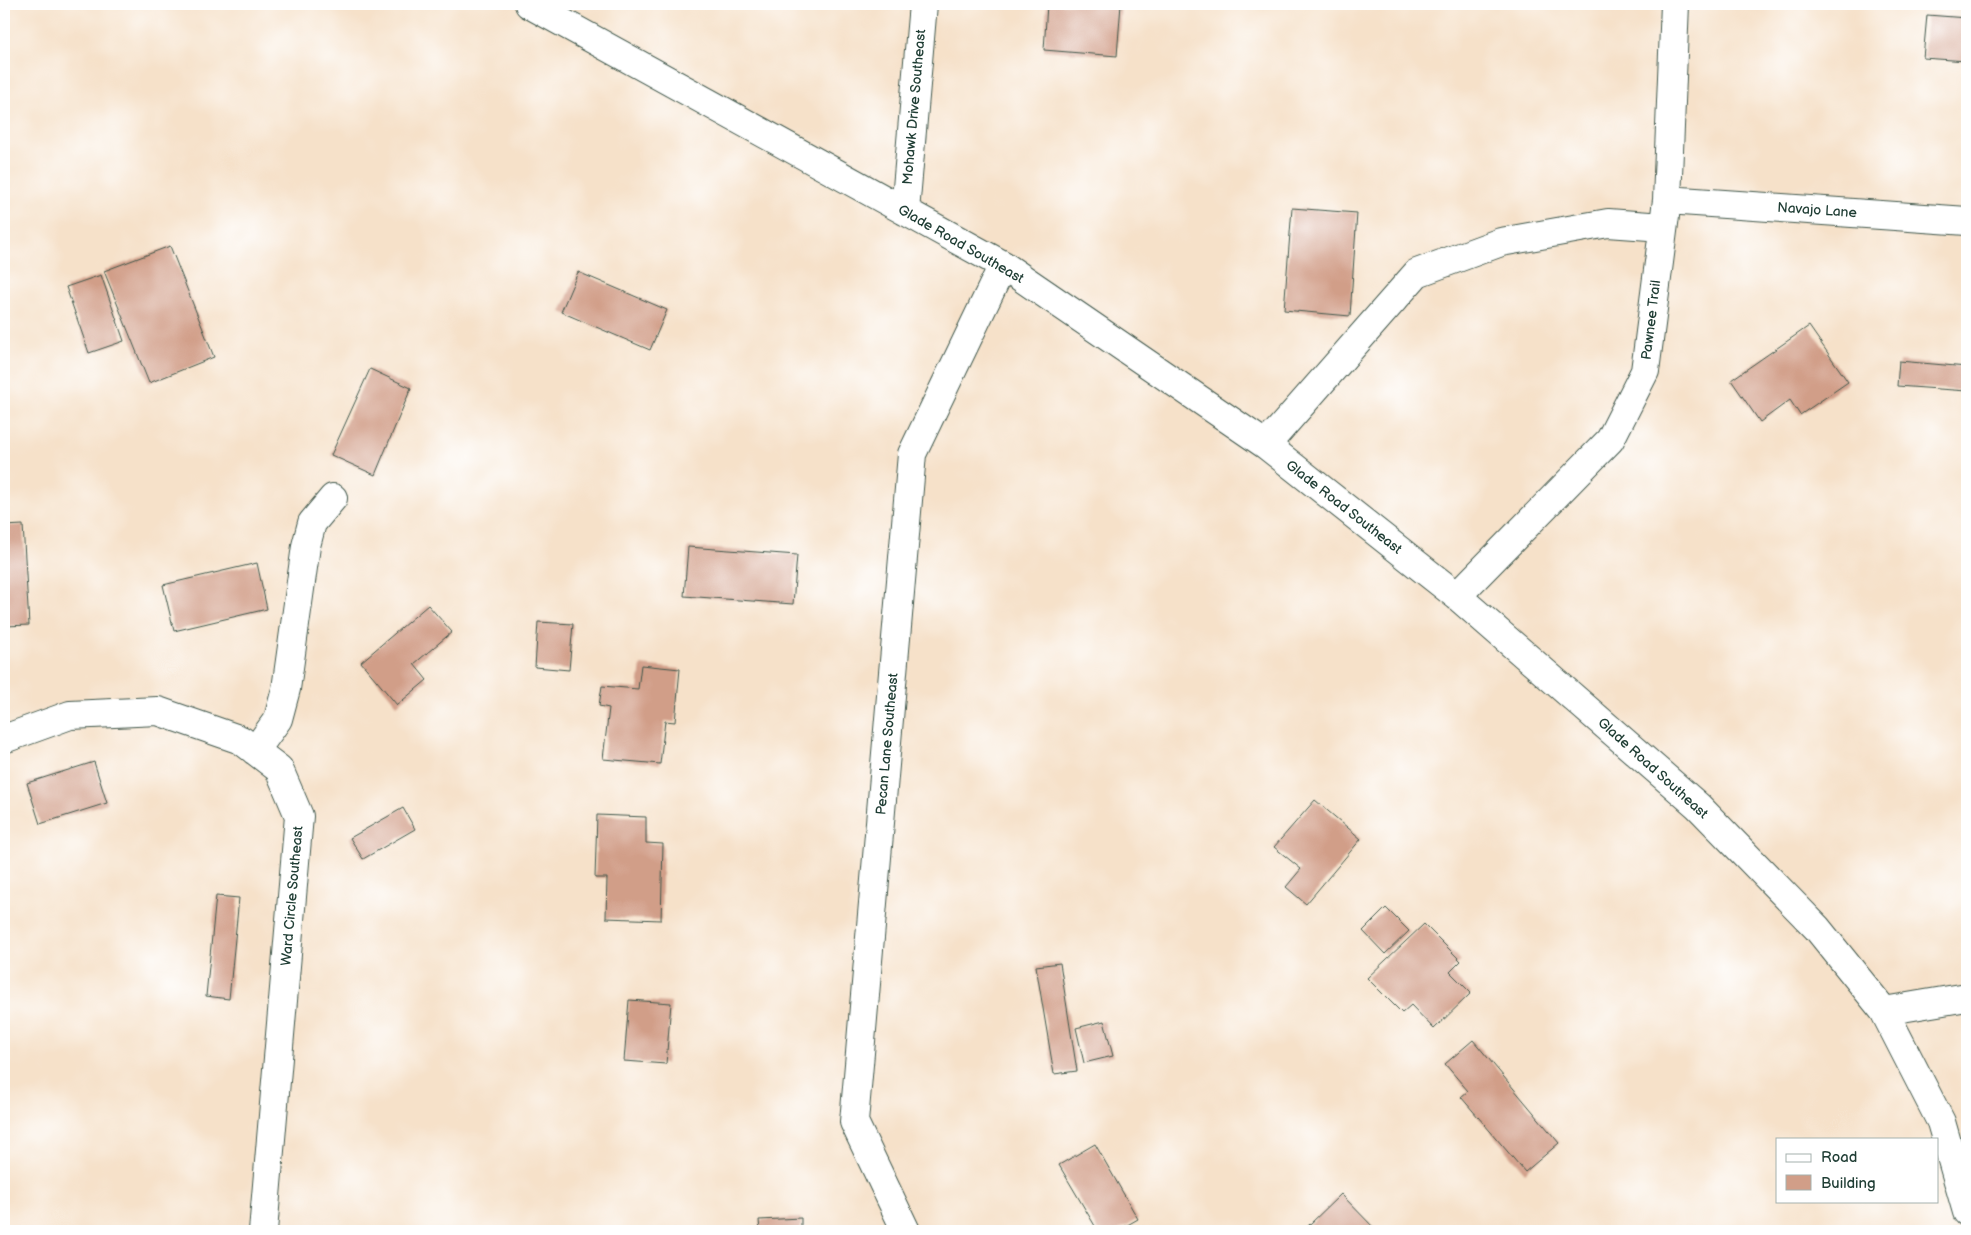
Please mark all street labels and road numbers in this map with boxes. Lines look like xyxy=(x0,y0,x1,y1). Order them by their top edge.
street label: Mohawk Drive Southeast xyxy=(899,28,929,185)
street label: Navajo Lane xyxy=(1777,199,1857,221)
street label: Glade Road Southeast xyxy=(895,201,1028,287)
street label: Pawnee Trail xyxy=(1638,279,1664,361)
street label: Glade Road Southeast xyxy=(1283,456,1406,558)
street label: Pecan Lane Southeast xyxy=(872,672,902,816)
street label: Glade Road Southeast xyxy=(1594,714,1712,822)
street label: Ward Circle Southeast xyxy=(277,825,307,967)

